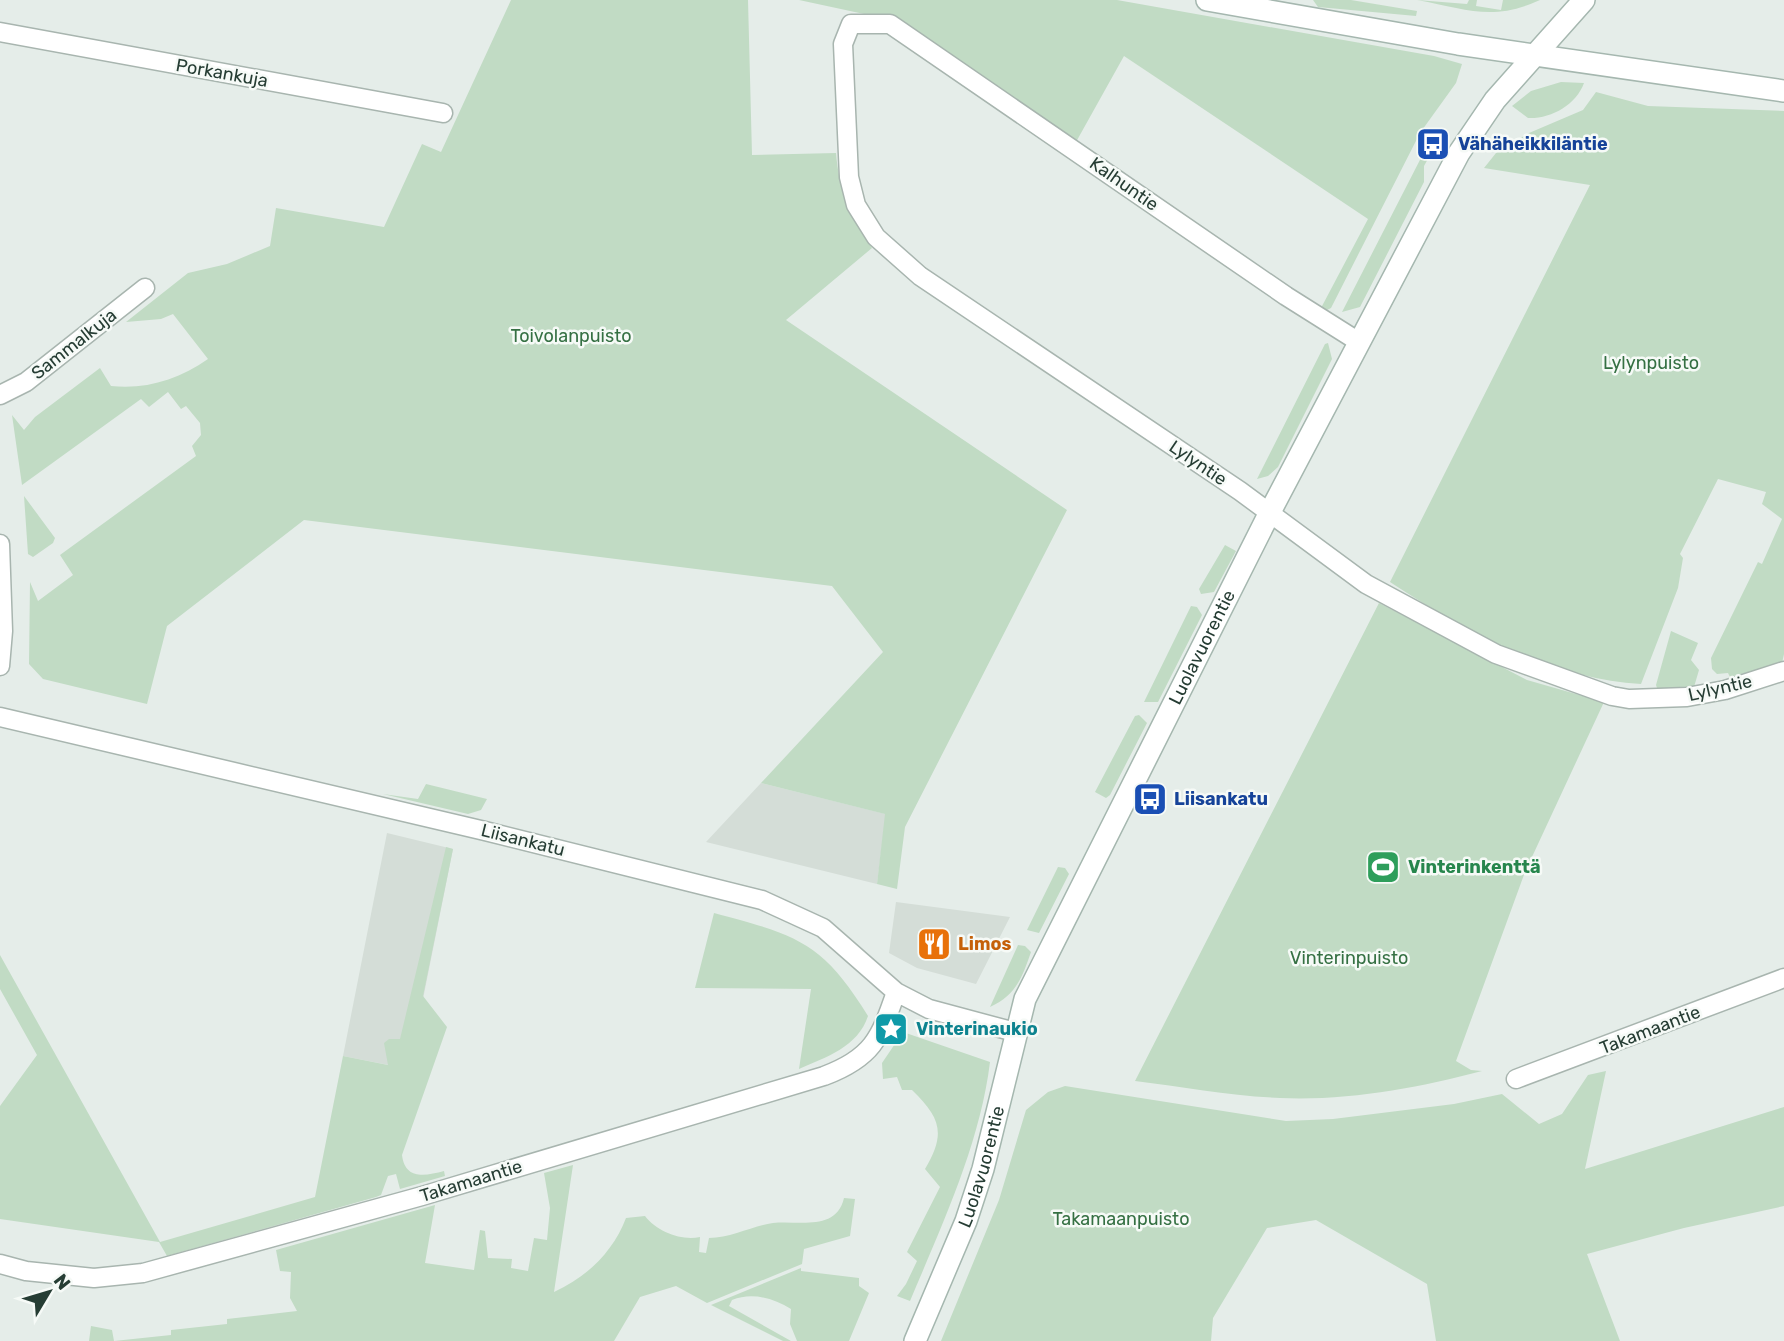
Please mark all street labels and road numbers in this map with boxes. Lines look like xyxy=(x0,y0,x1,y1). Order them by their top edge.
street label: Porkankuja xyxy=(174,54,270,92)
street label: Kalhuntie xyxy=(1085,152,1163,216)
street label: Sammalkuja xyxy=(27,304,121,384)
street label: Lylyntie xyxy=(1165,436,1231,490)
street label: Luolavuorentie xyxy=(1164,586,1240,708)
street label: Lylyntie xyxy=(1686,670,1754,706)
street label: Liisankatu xyxy=(479,819,567,861)
street label: Takamaantie xyxy=(1597,1001,1703,1059)
street label: Luolavuorentie xyxy=(953,1104,1009,1231)
street label: Takamaantie xyxy=(417,1155,525,1207)

